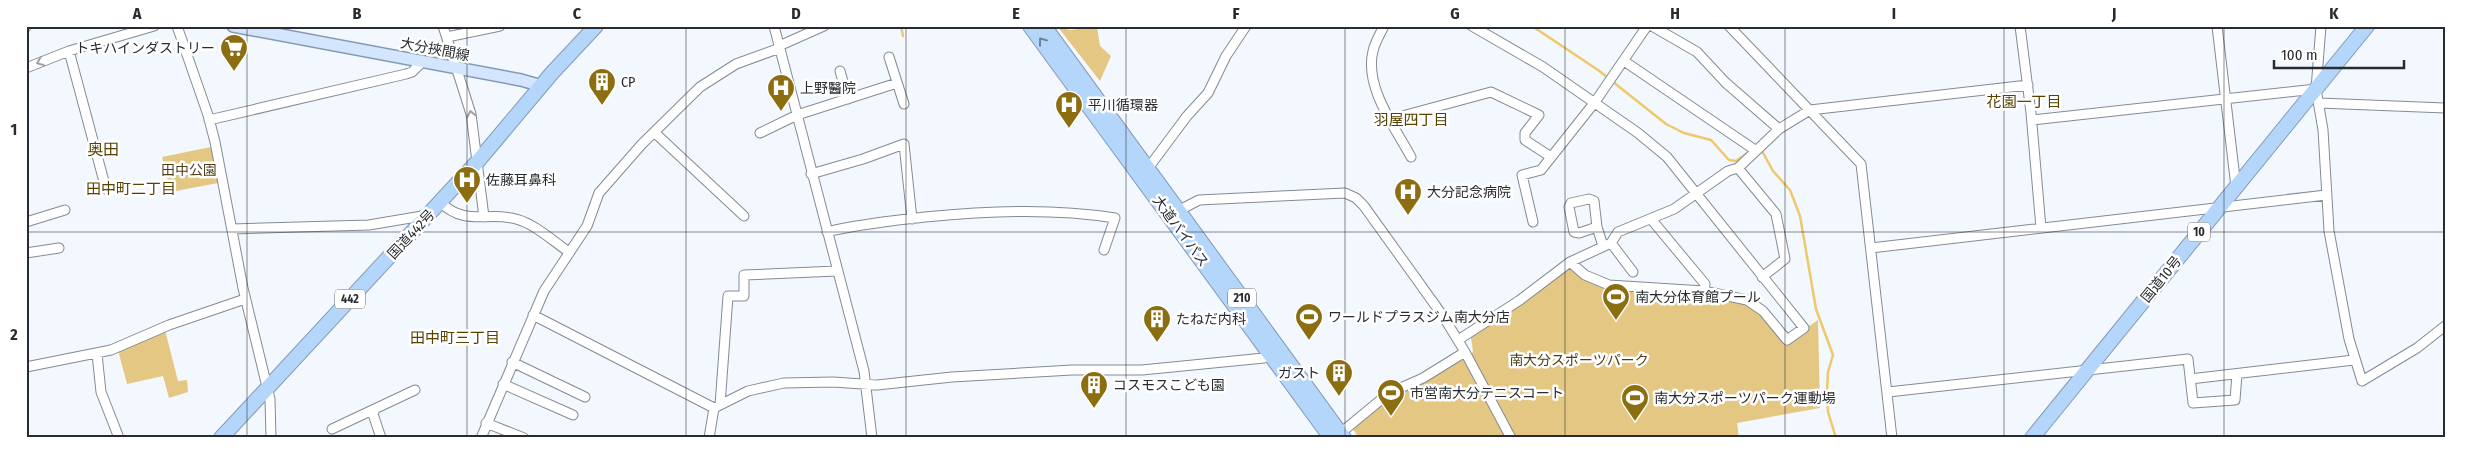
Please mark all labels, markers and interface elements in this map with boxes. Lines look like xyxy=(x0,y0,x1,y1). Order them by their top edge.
text: A xyxy=(132,4,142,23)
text: B xyxy=(353,4,362,23)
text: C xyxy=(573,4,582,23)
text: D xyxy=(791,4,801,23)
text: E xyxy=(1012,4,1020,23)
text: F xyxy=(1232,4,1240,23)
text: G xyxy=(1450,4,1460,23)
text: H xyxy=(1670,4,1680,23)
text: I xyxy=(1892,4,1896,23)
text: J xyxy=(2111,4,2116,23)
text: K xyxy=(2329,4,2339,23)
supermarket icon: トキハインダストリー xyxy=(219,33,249,72)
street label: 大分挾間線 xyxy=(399,34,471,65)
one-way arrow xyxy=(1039,38,1047,47)
scale bar xyxy=(2274,38,2404,70)
place label: トキハインダストリー xyxy=(75,40,215,57)
text: 100 m xyxy=(2281,46,2318,64)
one-way arrow xyxy=(37,56,45,66)
building icon: CP xyxy=(587,67,617,106)
hospital icon: 上野醫院 xyxy=(766,73,796,112)
place label: CP xyxy=(621,74,635,91)
place label: 上野醫院 xyxy=(800,80,856,97)
hospital icon: 平川循環器 xyxy=(1054,90,1084,129)
district label: 花園一丁目 xyxy=(1986,93,2062,111)
place label: 平川循環器 xyxy=(1088,97,1158,114)
one-way arrow xyxy=(466,109,477,118)
district label: 羽屋四丁目 xyxy=(1373,111,1449,129)
text: 1 xyxy=(11,120,17,139)
district label: 奥田 xyxy=(87,140,119,159)
park label: 田中公園 xyxy=(161,162,217,179)
hospital icon: 佐藤耳鼻科 xyxy=(452,165,482,204)
place label: 佐藤耳鼻科 xyxy=(486,172,556,189)
hospital icon: 大分記念病院 xyxy=(1393,177,1423,216)
district label: 田中町二丁目 xyxy=(86,180,176,198)
place label: 大分記念病院 xyxy=(1427,184,1511,201)
street label: 大道バイパス xyxy=(1149,192,1212,270)
street label: 国道442号 xyxy=(384,206,439,263)
road number: 10 xyxy=(2188,222,2210,242)
street label: 国道10号 xyxy=(2138,253,2185,306)
sports icon: 南大分体育館プール xyxy=(1601,282,1631,321)
road number: 210 xyxy=(1228,288,1256,308)
place label: 南大分体育館プール xyxy=(1635,289,1761,306)
road number: 442 xyxy=(335,290,365,308)
sports icon: ワールドプラスジム南大分店 xyxy=(1294,302,1324,341)
building icon: たねだ内科 xyxy=(1142,304,1172,343)
place label: ワールドプラスジム南大分店 xyxy=(1328,309,1510,326)
place label: たねだ内科 xyxy=(1176,311,1246,328)
text: 2 xyxy=(9,325,18,344)
district label: 田中町三丁目 xyxy=(410,329,500,347)
park label: 南大分スポーツパーク xyxy=(1509,352,1649,369)
building icon: ガスト xyxy=(1324,358,1354,397)
place label: ガスト xyxy=(1278,365,1320,382)
building icon: コスモスこども園 xyxy=(1079,370,1109,409)
place label: コスモスこども園 xyxy=(1113,377,1225,394)
sports icon: 市営南大分テニスコート xyxy=(1376,378,1406,417)
sports icon: 南大分スポーツパーク運動場 xyxy=(1620,383,1650,422)
place label: 市営南大分テニスコート xyxy=(1410,385,1564,402)
place label: 南大分スポーツパーク運動場 xyxy=(1654,390,1836,407)

